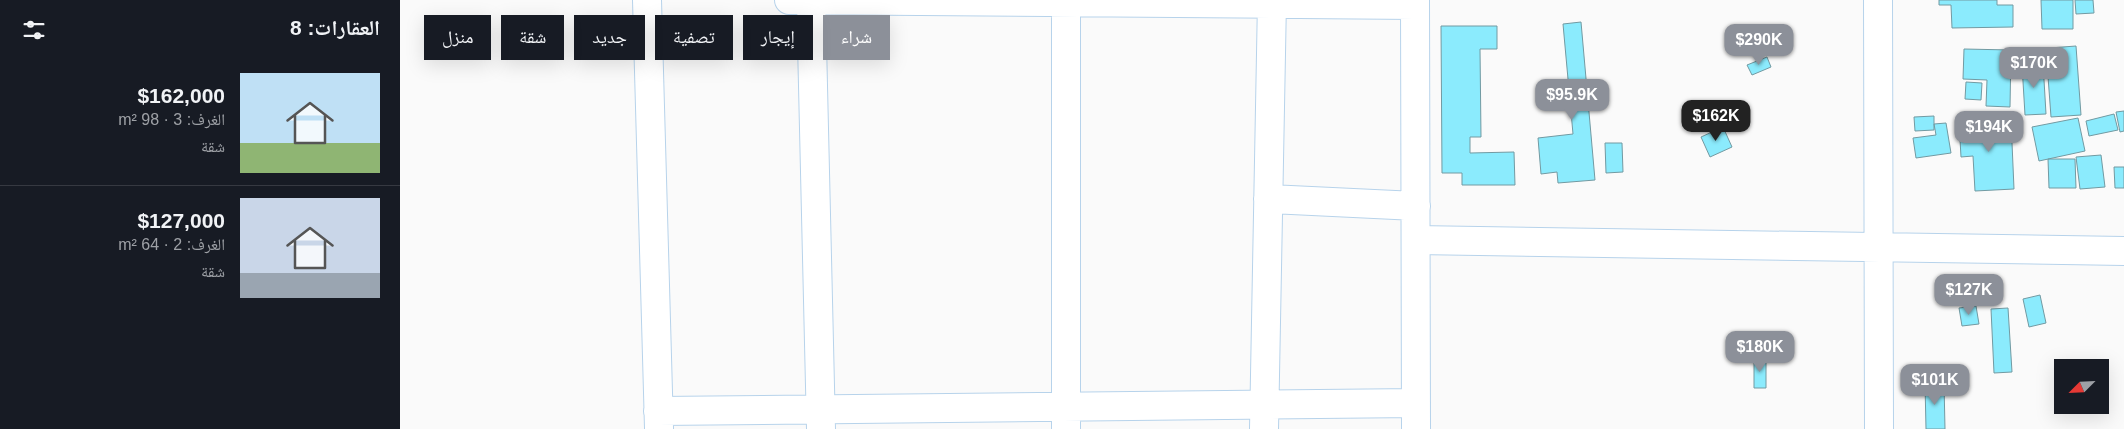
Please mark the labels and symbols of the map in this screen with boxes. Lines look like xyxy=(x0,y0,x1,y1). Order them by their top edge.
pin: $290K xyxy=(1724,23,1794,66)
pin: $170K xyxy=(1999,46,2069,89)
pin: $95.9K xyxy=(1531,78,1613,121)
pin: $162K xyxy=(1681,100,1751,142)
pin: $194K xyxy=(1954,110,2024,153)
pin: $127K xyxy=(1934,274,2004,316)
pin: $180K xyxy=(1725,330,1795,373)
north arrow xyxy=(2054,359,2109,414)
pin: $101K xyxy=(1900,364,1970,406)

